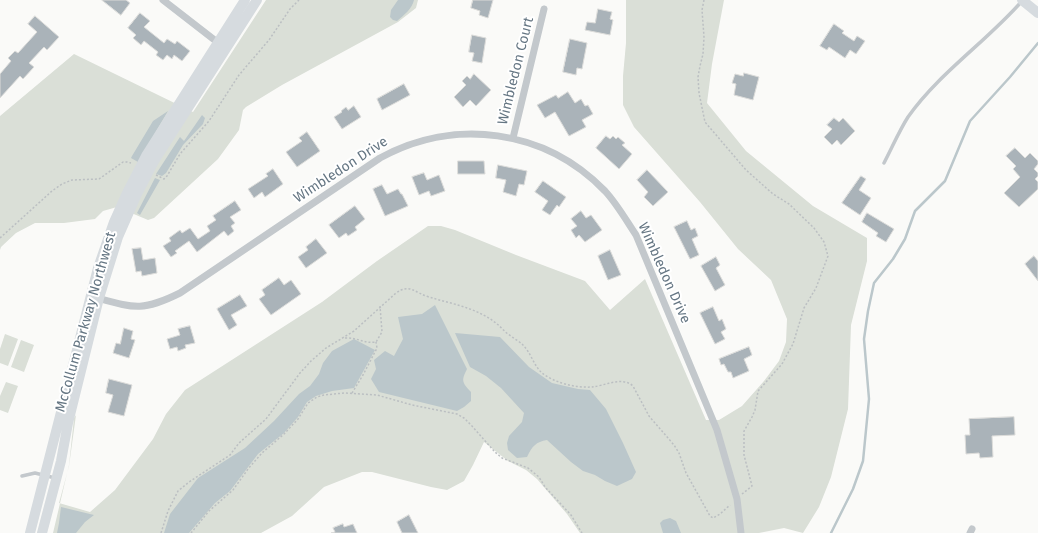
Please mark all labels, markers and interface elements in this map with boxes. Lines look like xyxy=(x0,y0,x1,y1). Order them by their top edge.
street label: Wimbledon Court xyxy=(495,15,537,127)
street label: Wimbledon Drive xyxy=(291,133,391,207)
street label: Wimbledon Drive xyxy=(634,220,694,326)
street label: McCollum Parkway Northwest xyxy=(52,230,120,414)

